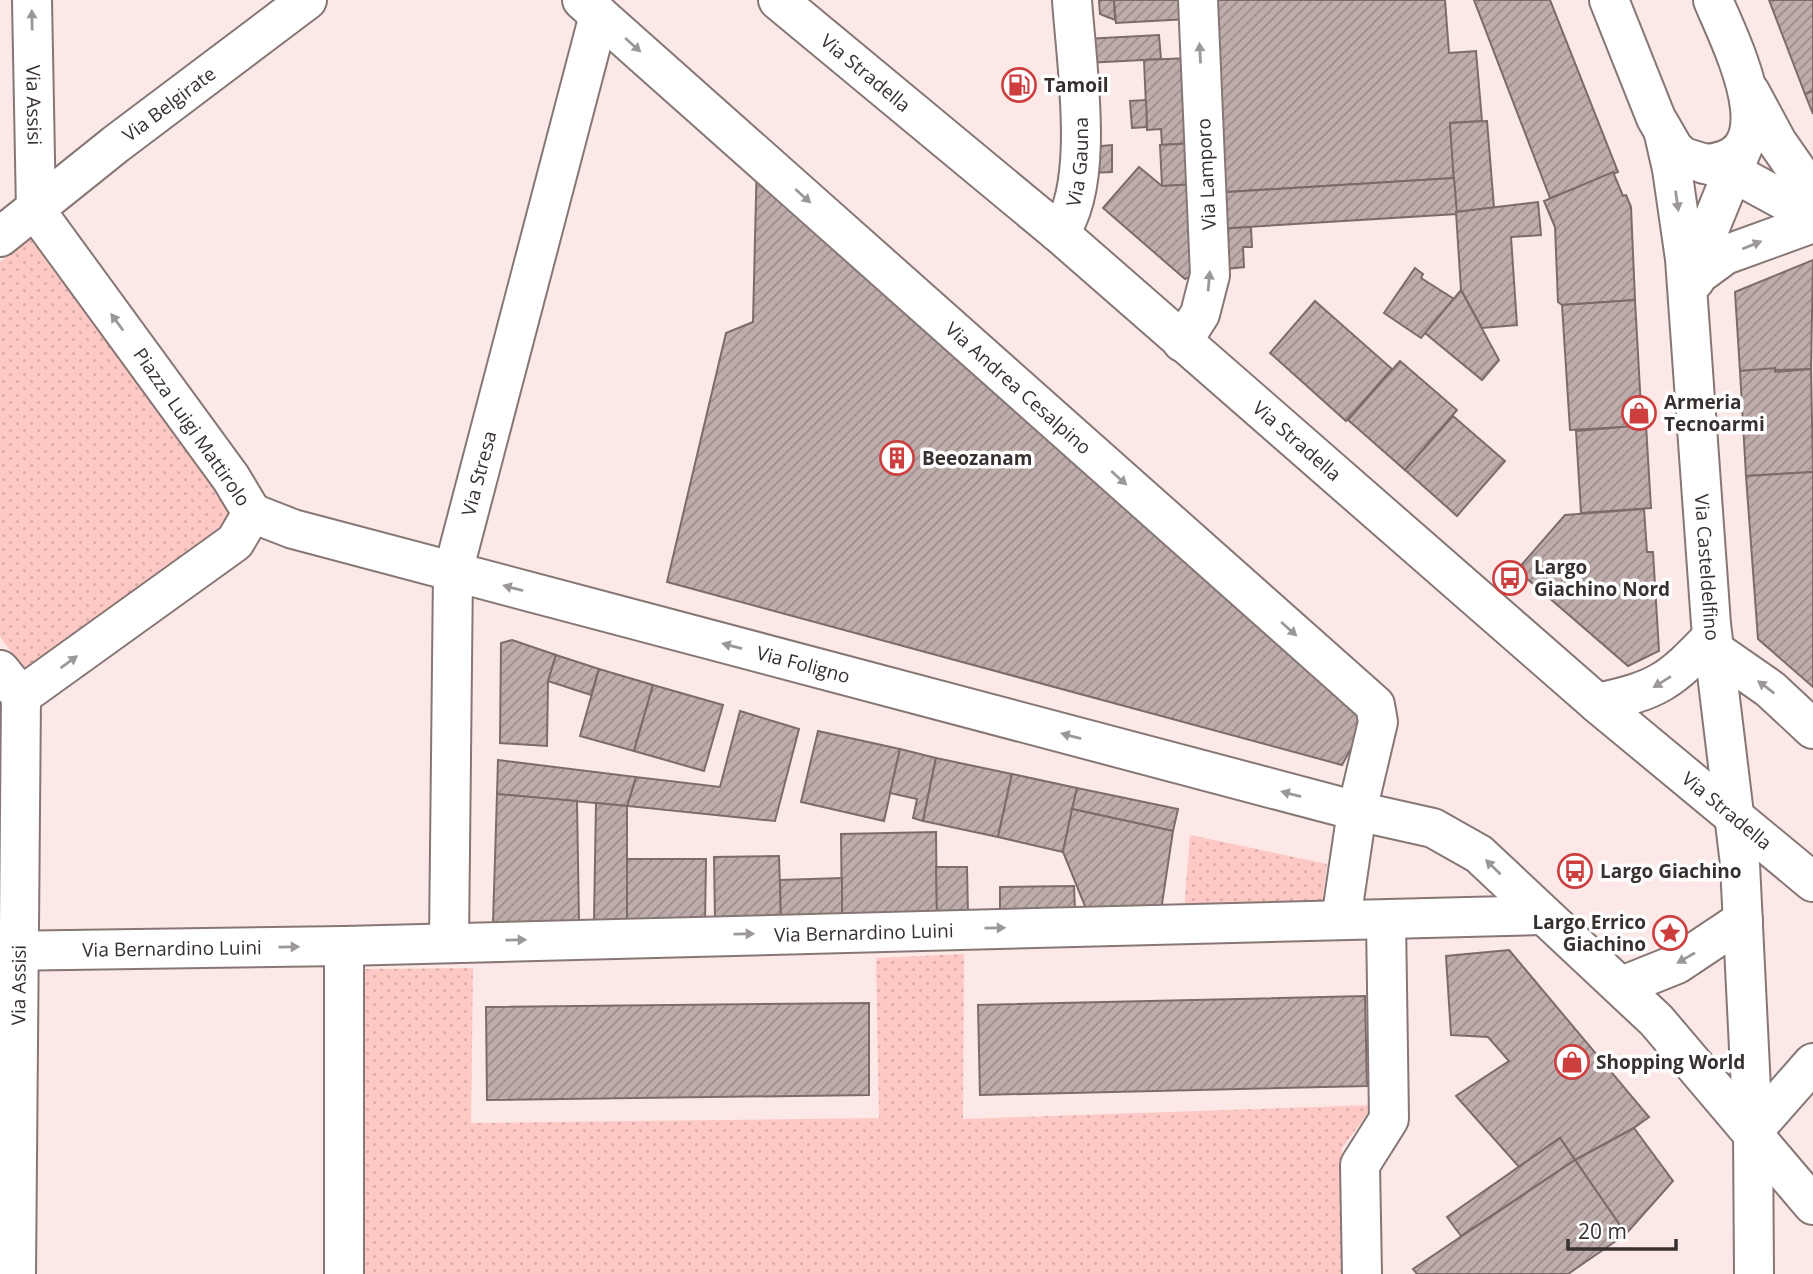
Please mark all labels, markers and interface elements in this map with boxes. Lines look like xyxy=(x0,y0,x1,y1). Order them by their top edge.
one-way arrow xyxy=(26,9,38,31)
street label: Via Stradella xyxy=(815,28,916,118)
one-way arrow xyxy=(624,37,641,52)
one-way arrow xyxy=(1195,42,1206,64)
street label: Via Belgirate xyxy=(117,60,221,148)
street label: Via Assisi xyxy=(20,65,48,145)
fuel station icon: Tamoil xyxy=(1000,66,1038,104)
place label: Tamoil xyxy=(1044,72,1109,98)
street label: Via Gauna xyxy=(1060,117,1094,210)
street label: Via Lamporo xyxy=(1190,117,1222,231)
one-way arrow xyxy=(794,188,811,204)
one-way arrow xyxy=(1672,190,1683,212)
one-way arrow xyxy=(1741,239,1762,250)
one-way arrow xyxy=(1204,269,1215,291)
one-way arrow xyxy=(110,313,124,331)
street label: Via Andrea Cesalpino xyxy=(940,316,1097,460)
street label: Piazza Luigi Mattirolo xyxy=(127,343,257,511)
place label: Armeria Tecnoarmi xyxy=(1664,389,1765,437)
shop icon: Armeria Tecnoarmi xyxy=(1620,394,1658,432)
street label: Via Stradella xyxy=(1247,395,1347,487)
street label: Via Stresa xyxy=(455,428,502,519)
building icon: Beeozanam xyxy=(878,439,916,477)
place label: Beeozanam xyxy=(922,445,1032,471)
one-way arrow xyxy=(1110,470,1128,486)
street label: Via Casteldelfino xyxy=(1689,493,1726,642)
place label: Largo Giachino Nord xyxy=(1534,554,1670,602)
bus stop icon: Largo Giachino Nord xyxy=(1491,559,1529,597)
one-way arrow xyxy=(501,582,523,593)
one-way arrow xyxy=(1280,621,1298,637)
street label: Via Foligno xyxy=(754,639,853,689)
one-way arrow xyxy=(721,640,743,651)
one-way arrow xyxy=(60,655,78,669)
one-way arrow xyxy=(1652,676,1671,689)
one-way arrow xyxy=(1757,679,1775,694)
one-way arrow xyxy=(1060,730,1082,741)
street label: Via Stradella xyxy=(1676,766,1777,856)
one-way arrow xyxy=(1280,788,1302,799)
bus stop icon: Largo Giachino xyxy=(1556,852,1594,890)
place label: Largo Giachino xyxy=(1600,858,1742,884)
one-way arrow xyxy=(1484,859,1501,876)
place label: Largo Errico Giachino xyxy=(1533,909,1646,957)
place icon: Largo Errico Giachino xyxy=(1651,914,1689,952)
street label: Via Bernardino Luini xyxy=(774,917,954,948)
one-way arrow xyxy=(985,922,1007,934)
one-way arrow xyxy=(733,929,755,940)
street label: Via Bernardino Luini xyxy=(82,934,262,963)
one-way arrow xyxy=(505,934,527,946)
one-way arrow xyxy=(278,941,300,953)
street label: Via Assisi xyxy=(5,945,32,1025)
one-way arrow xyxy=(1677,952,1696,964)
shop icon: Shopping World xyxy=(1553,1043,1591,1081)
place label: Shopping World xyxy=(1596,1049,1745,1075)
scale bar xyxy=(1568,1208,1676,1252)
text: 20 m xyxy=(1578,1217,1627,1245)

